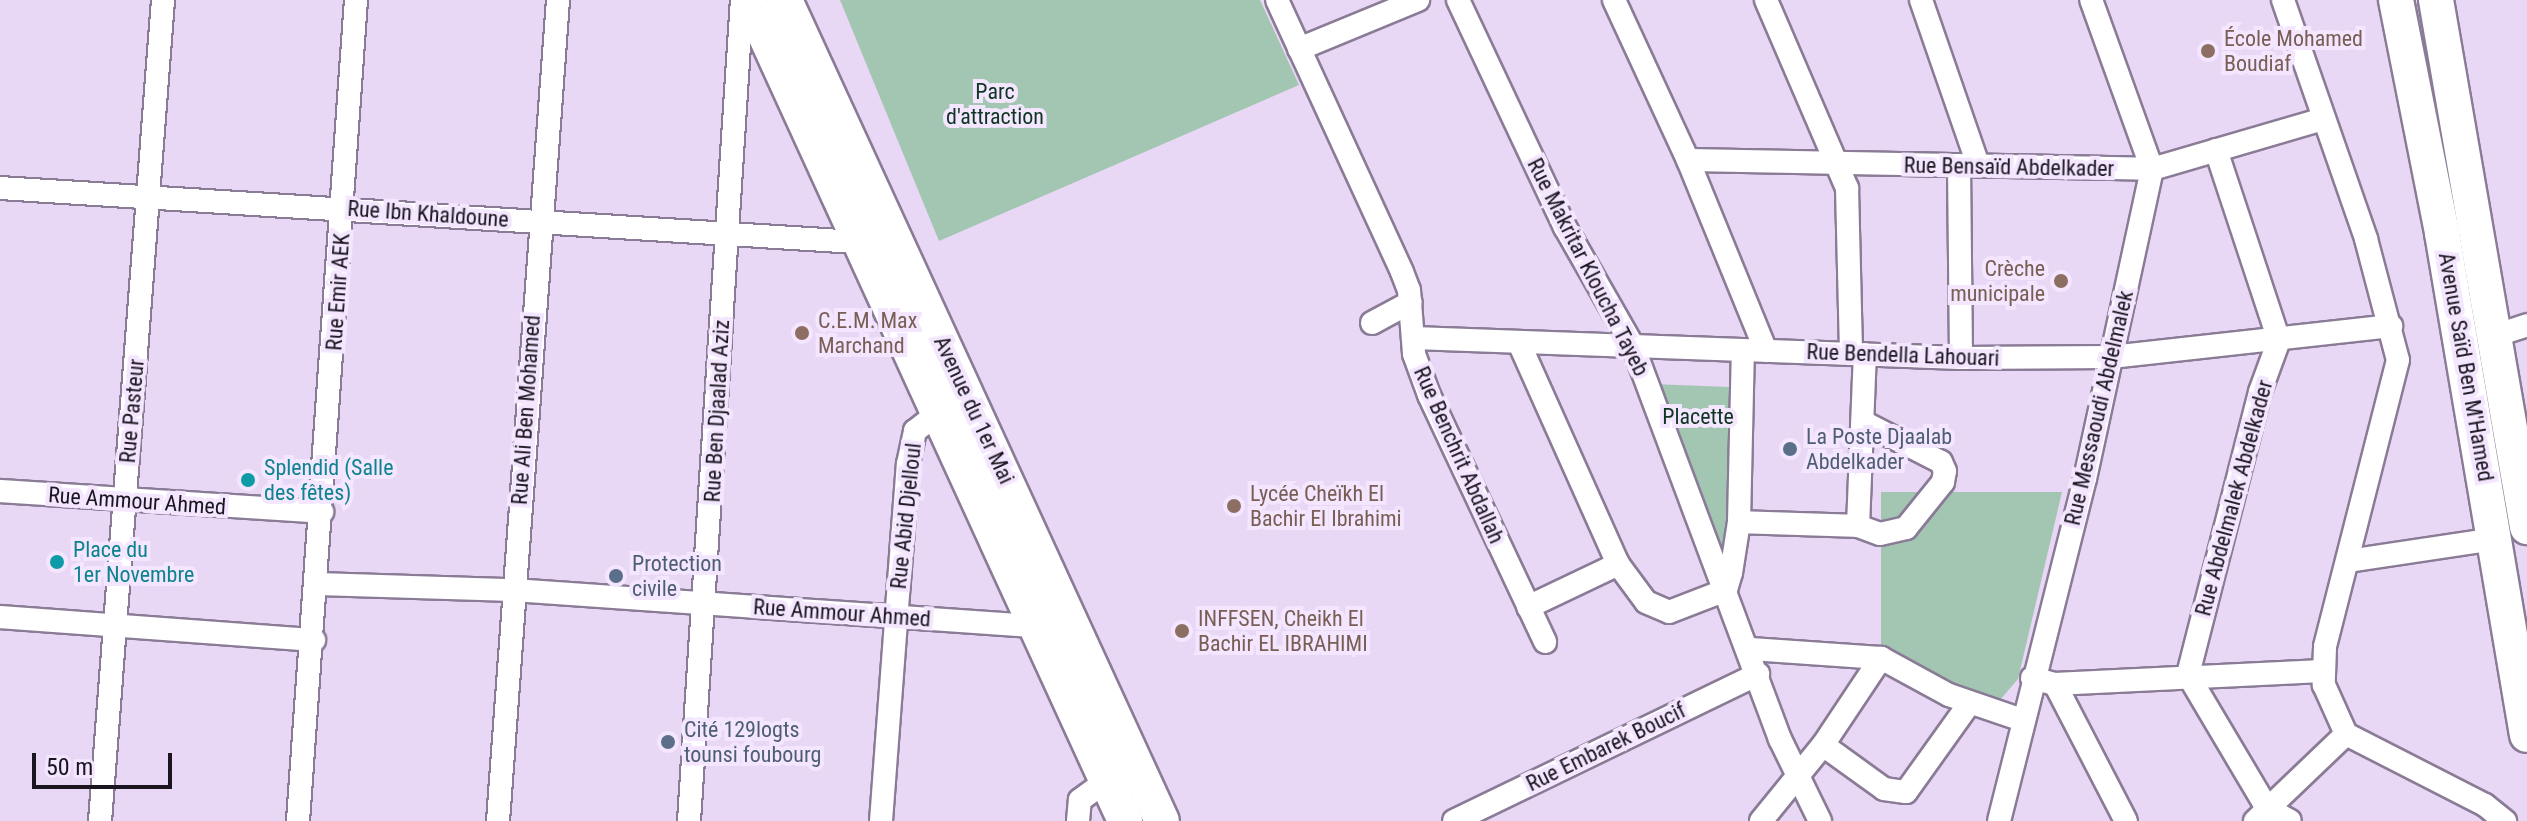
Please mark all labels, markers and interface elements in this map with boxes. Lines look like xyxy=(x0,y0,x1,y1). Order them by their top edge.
place label: École Mohamed Boudiaf xyxy=(2224,25,2363,76)
marker: École Mohamed Boudiaf xyxy=(2199,42,2217,60)
park label: Parc d'attraction xyxy=(946,78,1044,130)
street label: Rue Bensaïd Abdelkader xyxy=(1904,152,2114,182)
street label: Rue Makritar Kloucha Tayeb xyxy=(1521,154,1655,380)
street label: Rue Ibn Khaldoune xyxy=(347,195,509,233)
street label: Rue Emir AEK xyxy=(321,232,355,352)
street label: Avenue Saïd Ben M'Hamed xyxy=(2433,251,2499,483)
place label: Crèche municipale xyxy=(1950,255,2045,306)
marker: Crèche municipale xyxy=(2052,272,2070,290)
street label: Rue Messaoudi Abdelmalek xyxy=(2059,288,2139,528)
place label: C.E.M. Max Marchand xyxy=(818,307,917,358)
street label: Rue Ali Ben Mohamed xyxy=(506,314,546,506)
street label: Rue Ben Djaalad Aziz xyxy=(699,319,735,503)
marker: C.E.M. Max Marchand xyxy=(793,324,811,342)
street label: Avenue du 1er Mai xyxy=(928,332,1020,488)
street label: Rue Bendella Lahouari xyxy=(1806,338,2000,372)
street label: Rue Pasteur xyxy=(114,358,150,464)
street label: Rue Benchrit Abdallah xyxy=(1408,362,1510,548)
street label: Rue Abdelmalek Abdelkader xyxy=(2190,377,2278,619)
park label: Placette xyxy=(1662,404,1734,430)
place label: La Poste Djaalab Abdelkader xyxy=(1806,423,1952,474)
marker: La Poste Djaalab Abdelkader xyxy=(1781,440,1799,458)
street label: Rue Abid Djelloul xyxy=(885,442,927,590)
place label: Splendid (Salle des fêtes) xyxy=(264,454,393,506)
marker: Splendid (Salle des fêtes) xyxy=(239,471,257,489)
place label: Lycée Cheïkh El Bachir El Ibrahimi xyxy=(1250,480,1402,532)
street label: Rue Ammour Ahmed xyxy=(47,482,227,520)
marker: Lycée Cheïkh El Bachir El Ibrahimi xyxy=(1225,497,1243,515)
place label: Place du 1er Novembre xyxy=(73,536,194,588)
place label: Protection civile xyxy=(632,550,722,602)
marker: Place du 1er Novembre xyxy=(48,553,66,571)
marker: Protection civile xyxy=(607,567,625,585)
street label: Rue Ammour Ahmed xyxy=(752,594,932,632)
place label: INFFSEN, Cheikh El Bachir EL IBRAHIMI xyxy=(1198,605,1368,656)
marker: INFFSEN, Cheikh El Bachir EL IBRAHIMI xyxy=(1173,622,1191,640)
street label: Rue Embarek Boucif xyxy=(1522,697,1690,797)
place label: Cité 129logts tounsi foubourg xyxy=(684,716,821,768)
marker: Cité 129logts tounsi foubourg xyxy=(659,733,677,751)
scale bar xyxy=(36,737,176,787)
text: 50 m xyxy=(46,753,93,781)

